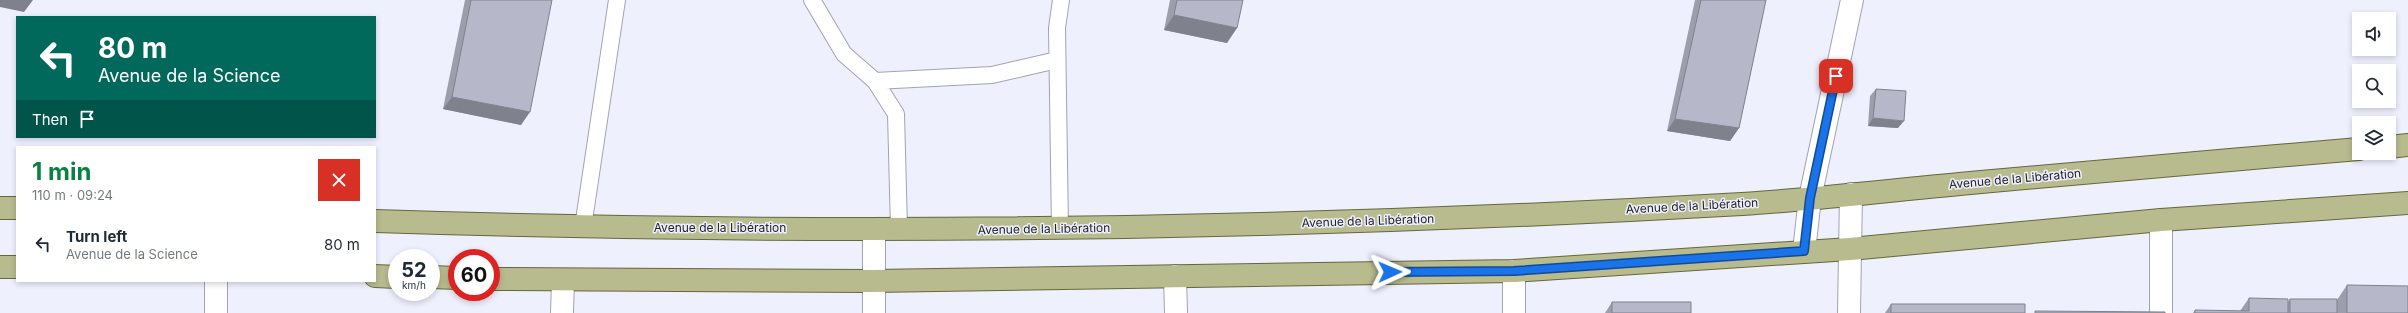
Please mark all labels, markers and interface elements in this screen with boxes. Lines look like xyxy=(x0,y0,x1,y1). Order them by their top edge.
map controls xyxy=(2352,12,2396,160)
button: sound xyxy=(2352,12,2396,56)
text: 80 m xyxy=(98,31,167,65)
icon: left xyxy=(32,32,84,84)
pin xyxy=(1819,59,1853,93)
button: search xyxy=(2352,64,2396,108)
text: Avenue de la Science xyxy=(98,65,281,86)
icon: arrive xyxy=(1825,65,1847,87)
icon: arrive xyxy=(76,108,98,130)
text: Then xyxy=(32,110,68,129)
button: layers xyxy=(2352,116,2396,160)
text: 1 min xyxy=(32,157,91,186)
button: close xyxy=(318,159,360,201)
street label: Avenue de la Libération xyxy=(1948,165,2082,192)
text: 110 m · 09:24 xyxy=(32,187,113,203)
street label: Avenue de la Libération xyxy=(1625,195,1759,216)
street label: Avenue de la Libération xyxy=(1301,211,1435,230)
street label: Avenue de la Libération xyxy=(654,220,786,235)
street label: Avenue de la Libération xyxy=(978,220,1110,237)
text: Turn left xyxy=(66,227,127,246)
icon: left xyxy=(32,233,54,255)
text: 80 m xyxy=(324,235,360,254)
text: Avenue de la Science xyxy=(66,246,198,262)
speed limit sign: 60 xyxy=(448,249,500,301)
position arrow xyxy=(1369,251,1411,293)
text: 52 xyxy=(401,258,427,282)
text: km/h xyxy=(402,279,426,291)

